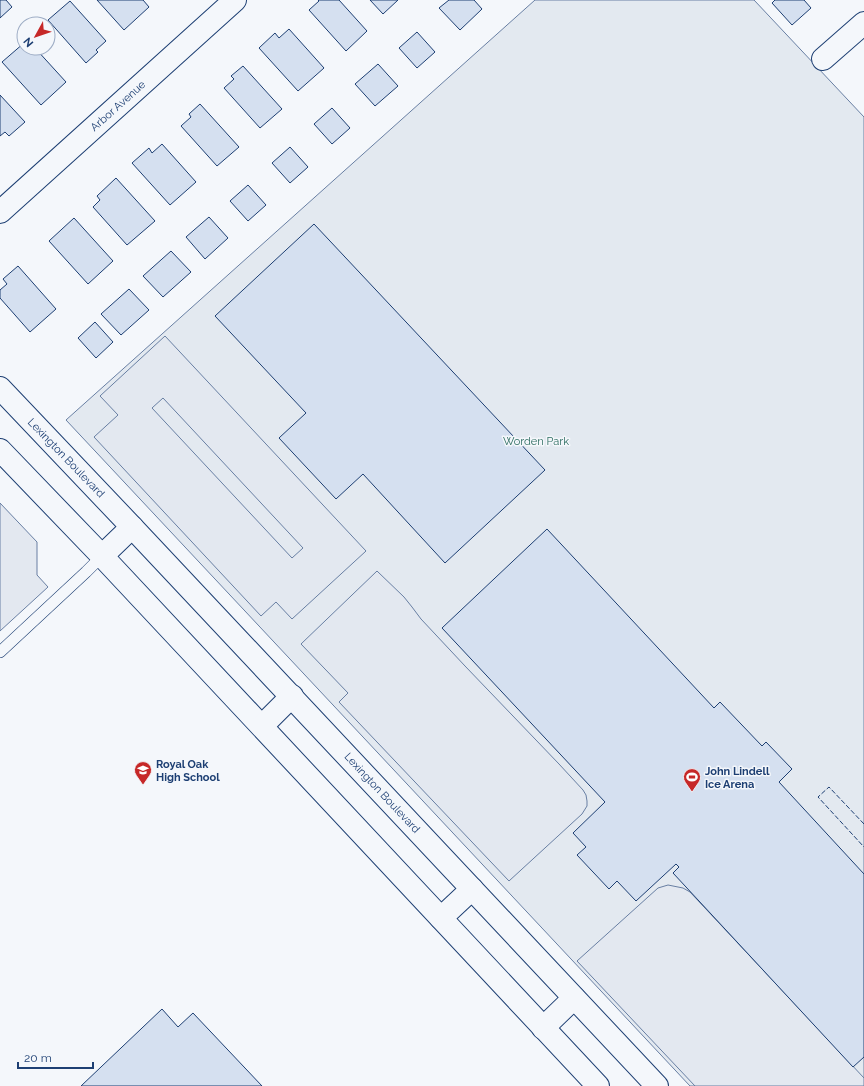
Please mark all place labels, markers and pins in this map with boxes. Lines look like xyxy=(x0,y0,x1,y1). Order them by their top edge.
place label: Royal Oak High School xyxy=(156,758,220,784)
school or university icon: Royal Oak High School xyxy=(133,760,153,785)
place label: John Lindell Ice Arena xyxy=(705,765,770,791)
sports icon: John Lindell Ice Arena xyxy=(682,767,702,792)

